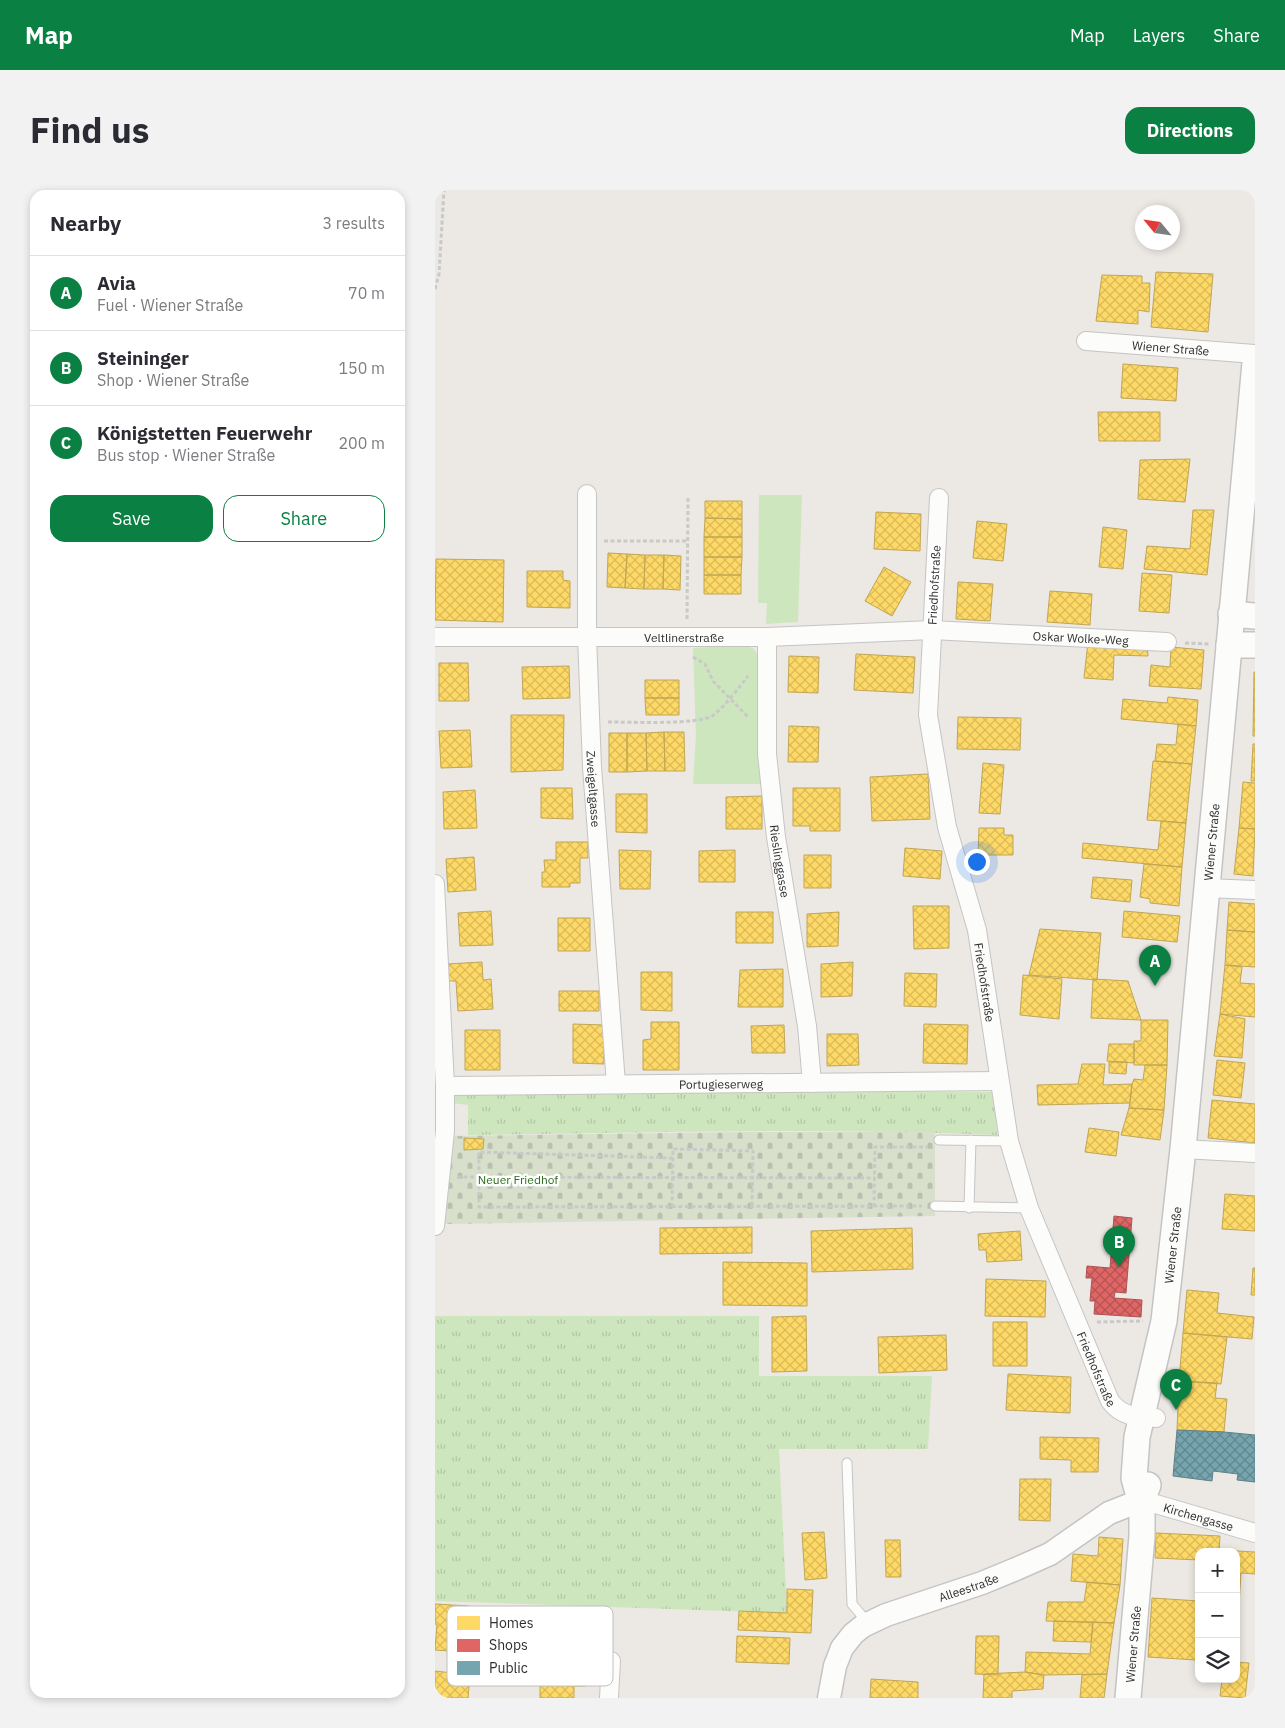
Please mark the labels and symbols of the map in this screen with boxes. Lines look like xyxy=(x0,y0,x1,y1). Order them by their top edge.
north arrow xyxy=(1135,205,1180,250)
street label: Wiener Straße xyxy=(1132,337,1210,358)
street label: Friedhofstraße xyxy=(924,544,944,625)
street label: Oskar Wolke-Weg xyxy=(1032,628,1130,648)
street label: Veltlinerstraße xyxy=(644,630,724,645)
street label: Zweigeltgasse xyxy=(584,750,604,828)
street label: Wiener Straße xyxy=(1200,802,1222,881)
street label: Rieslinggasse xyxy=(767,824,793,899)
your location xyxy=(964,849,990,875)
street label: Friedhofstraße xyxy=(972,942,998,1023)
pin: A xyxy=(1139,945,1171,986)
street label: Portugieserweg xyxy=(679,1076,764,1091)
park label: Neuer Friedhof xyxy=(478,1172,558,1187)
street label: Wiener Straße xyxy=(1161,1206,1184,1284)
pin: B xyxy=(1103,1226,1135,1267)
street label: Friedhofstraße xyxy=(1074,1329,1119,1410)
pin: C xyxy=(1160,1369,1192,1410)
street label: Kirchengasse xyxy=(1162,1499,1236,1534)
street label: Alleestraße xyxy=(937,1569,1001,1604)
street label: Wiener Straße xyxy=(1122,1605,1143,1683)
legend xyxy=(447,1606,613,1686)
text: Homes xyxy=(489,1614,534,1632)
text: Shops xyxy=(489,1636,528,1654)
text: Public xyxy=(489,1659,528,1677)

